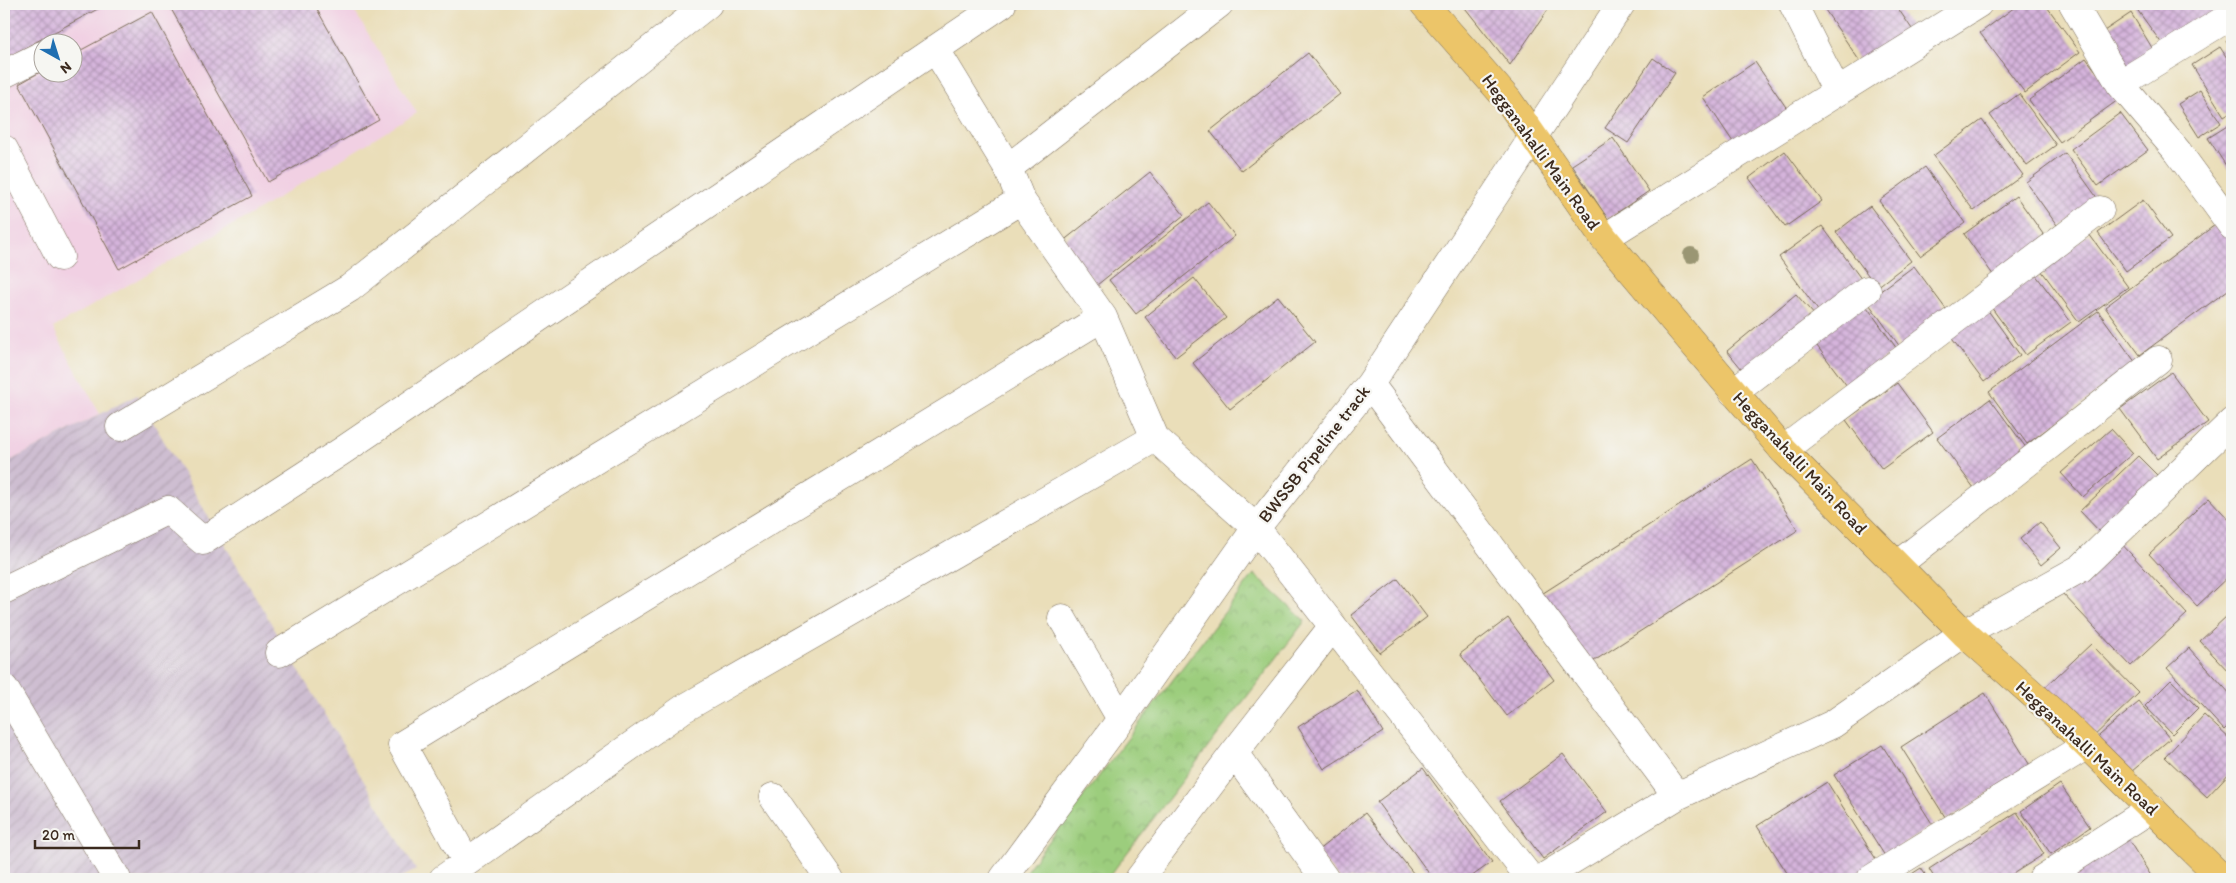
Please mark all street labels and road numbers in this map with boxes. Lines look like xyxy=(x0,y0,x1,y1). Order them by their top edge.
street label: Hegganahalli Main Road xyxy=(1477,70,1605,235)
street label: BWSSB Pipeline track xyxy=(1253,380,1375,527)
street label: Hegganahalli Main Road xyxy=(1728,387,1872,539)
street label: Hegganahalli Main Road xyxy=(2011,676,2163,820)

